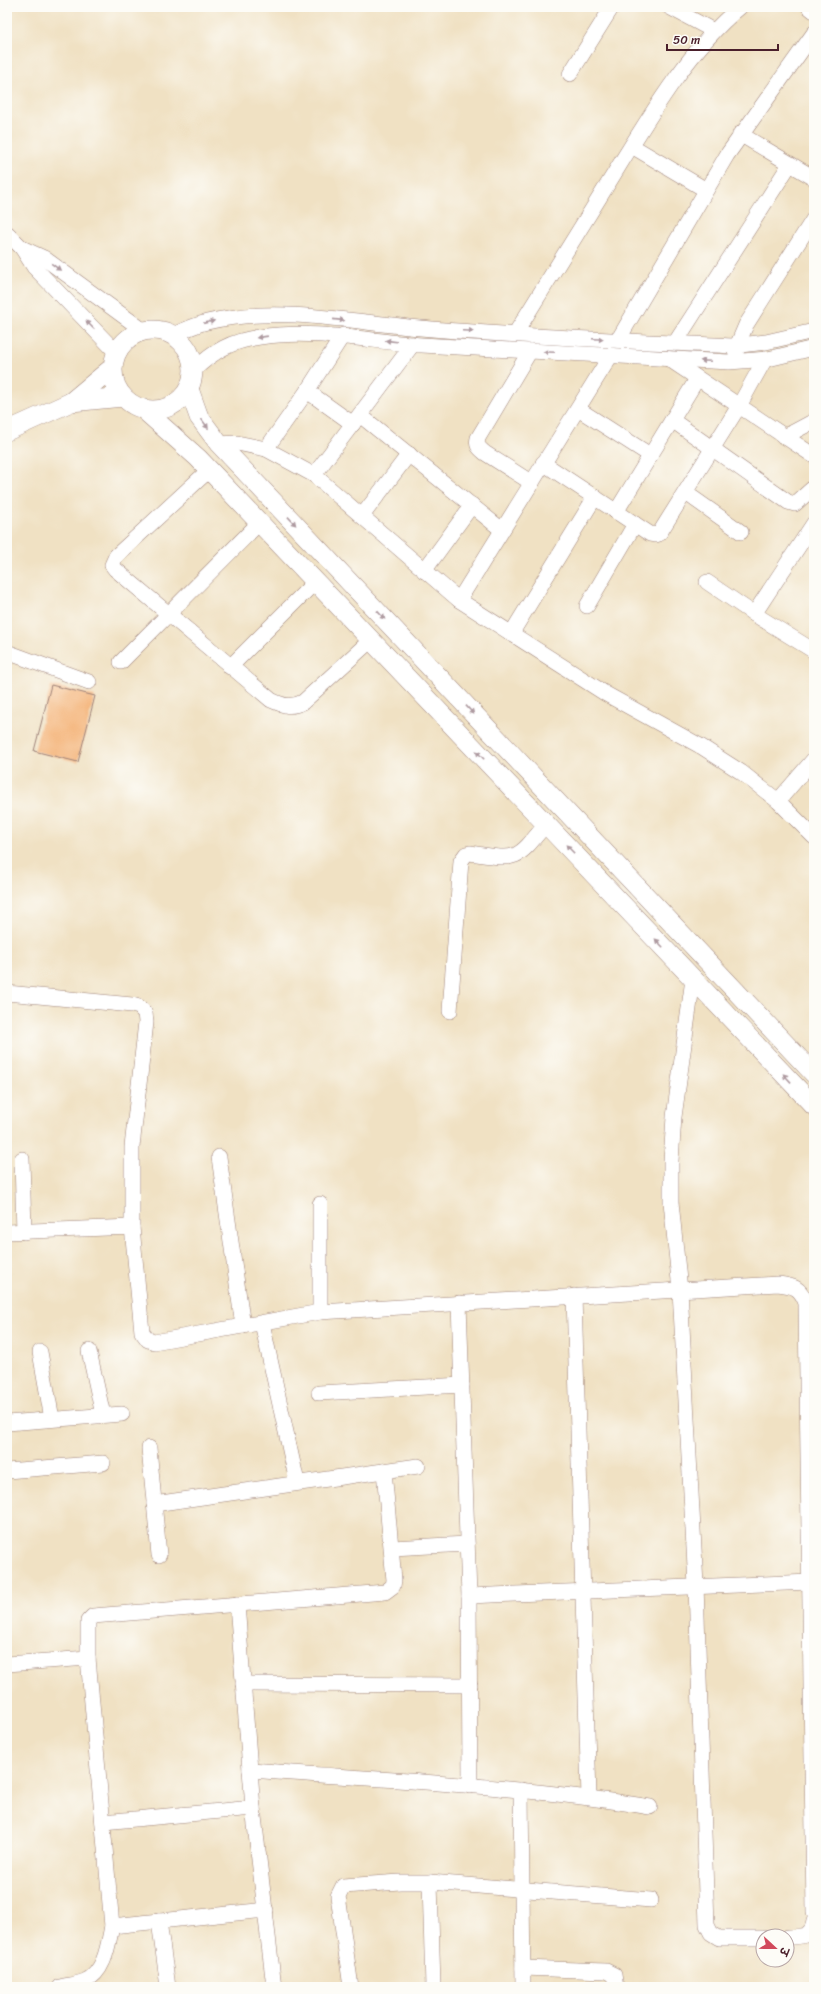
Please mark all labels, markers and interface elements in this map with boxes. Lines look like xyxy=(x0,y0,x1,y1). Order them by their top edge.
scale bar xyxy=(667,26,778,52)
text: 50 m xyxy=(673,29,700,51)
one-way arrow xyxy=(51,263,62,271)
one-way arrow xyxy=(333,317,345,323)
one-way arrow xyxy=(203,319,216,325)
one-way arrow xyxy=(85,320,95,330)
one-way arrow xyxy=(462,328,474,335)
one-way arrow xyxy=(256,334,268,340)
one-way arrow xyxy=(592,336,605,342)
one-way arrow xyxy=(385,338,397,344)
one-way arrow xyxy=(542,349,555,355)
one-way arrow xyxy=(700,357,712,364)
one-way arrow xyxy=(201,419,209,429)
one-way arrow xyxy=(287,515,296,526)
one-way arrow xyxy=(376,610,386,620)
one-way arrow xyxy=(465,705,474,714)
one-way arrow xyxy=(476,750,485,759)
one-way arrow xyxy=(565,844,575,854)
one-way arrow xyxy=(655,938,664,948)
one-way arrow xyxy=(783,1073,792,1083)
north arrow xyxy=(755,1928,795,1968)
text: उ xyxy=(773,1944,794,1960)

